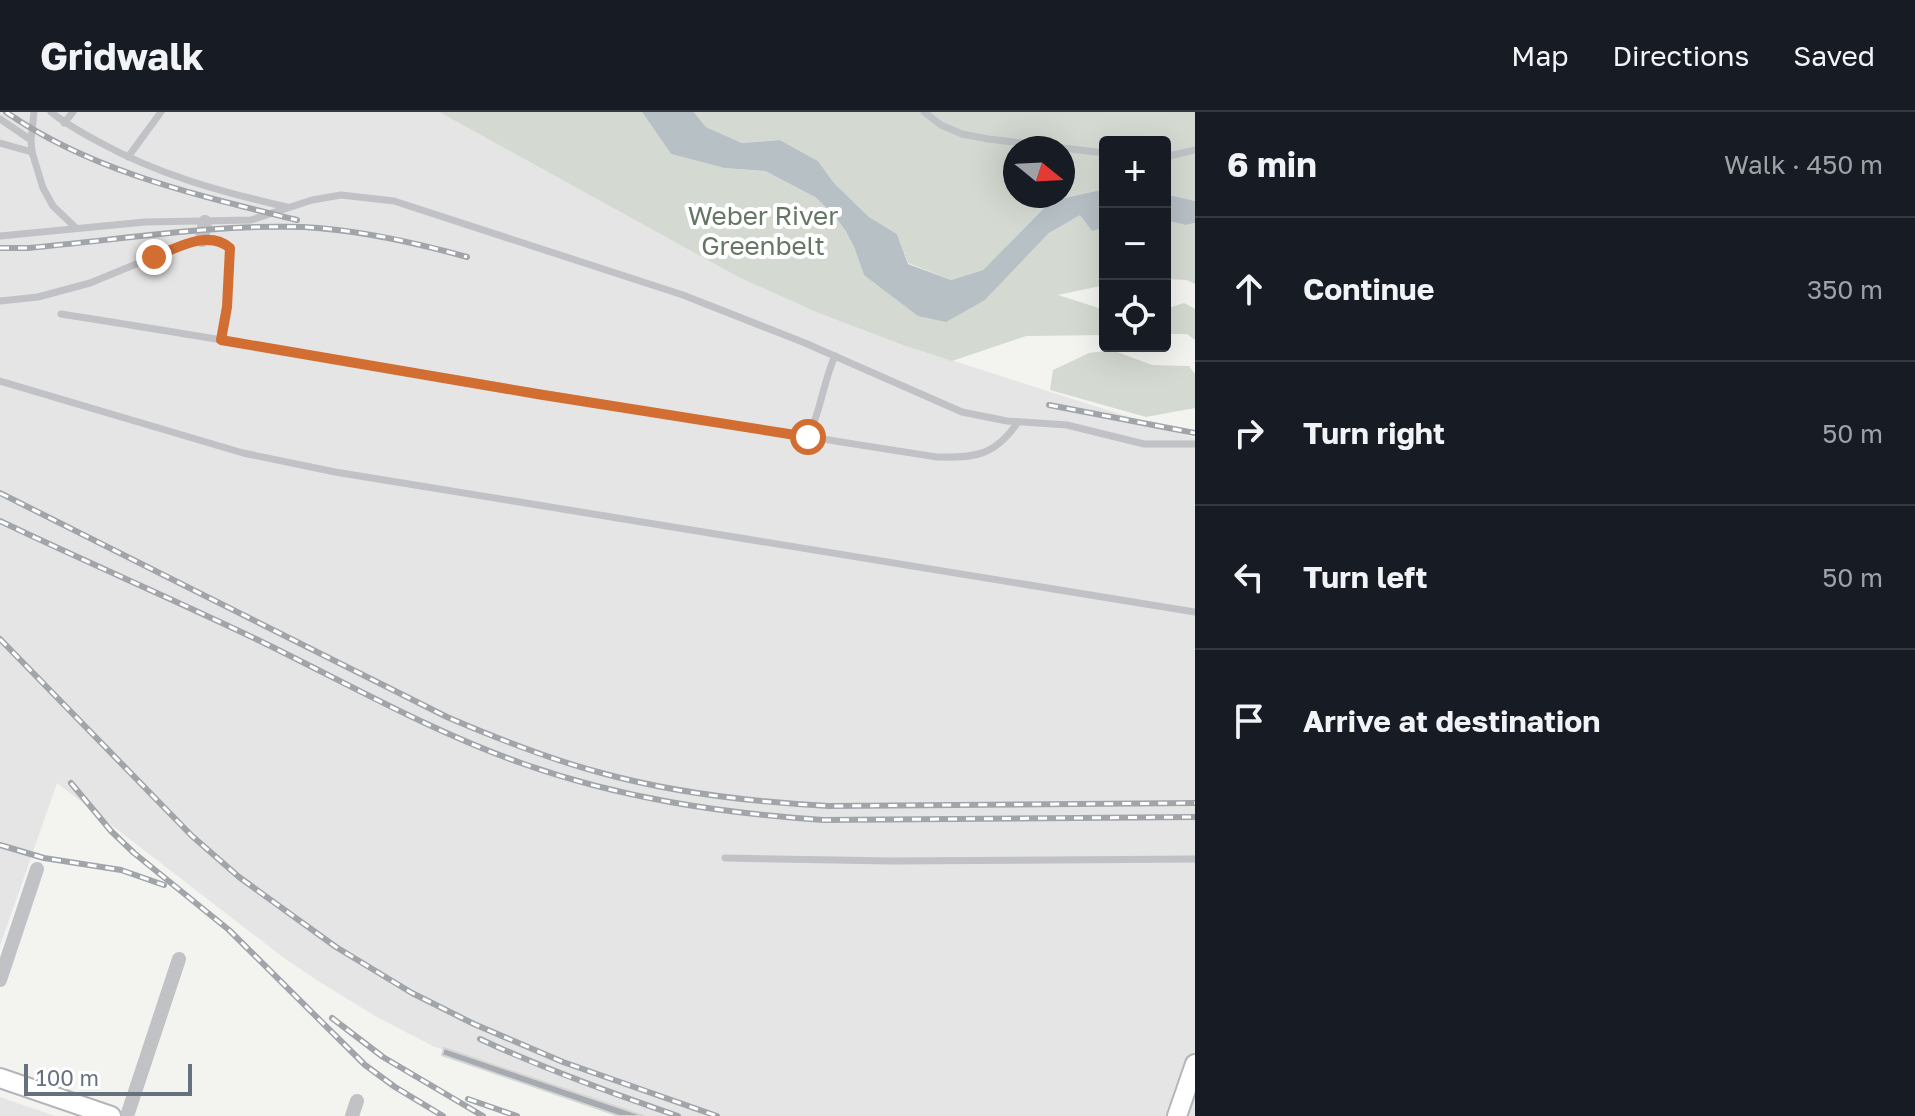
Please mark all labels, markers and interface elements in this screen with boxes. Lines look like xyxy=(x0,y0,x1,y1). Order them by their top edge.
text: Gridwalk xyxy=(40,33,204,78)
text: Map xyxy=(1511,39,1568,72)
text: Directions xyxy=(1612,39,1749,72)
text: Saved xyxy=(1793,39,1875,72)
north arrow xyxy=(1003,136,1075,208)
map controls xyxy=(1099,136,1171,352)
button: + xyxy=(1099,136,1171,208)
text: 6 min xyxy=(1227,144,1317,184)
text: Walk · 450 m xyxy=(1724,149,1883,180)
park label: Weber River Greenbelt xyxy=(688,200,838,261)
button: − xyxy=(1099,208,1171,280)
route end xyxy=(136,239,172,275)
icon: ahead xyxy=(1227,267,1271,311)
text: Continue xyxy=(1303,271,1434,307)
text: 350 m xyxy=(1807,274,1883,305)
button: locate xyxy=(1099,280,1171,352)
icon: right xyxy=(1227,411,1271,455)
text: Turn right xyxy=(1303,415,1445,451)
text: 50 m xyxy=(1822,418,1883,449)
route start xyxy=(790,419,826,455)
icon: left xyxy=(1227,555,1271,599)
text: Turn left xyxy=(1303,559,1428,595)
text: 50 m xyxy=(1822,562,1883,593)
icon: arrive xyxy=(1227,699,1271,743)
text: Arrive at destination xyxy=(1303,703,1600,739)
scale bar xyxy=(24,1060,192,1096)
text: 100 m xyxy=(36,1064,99,1091)

